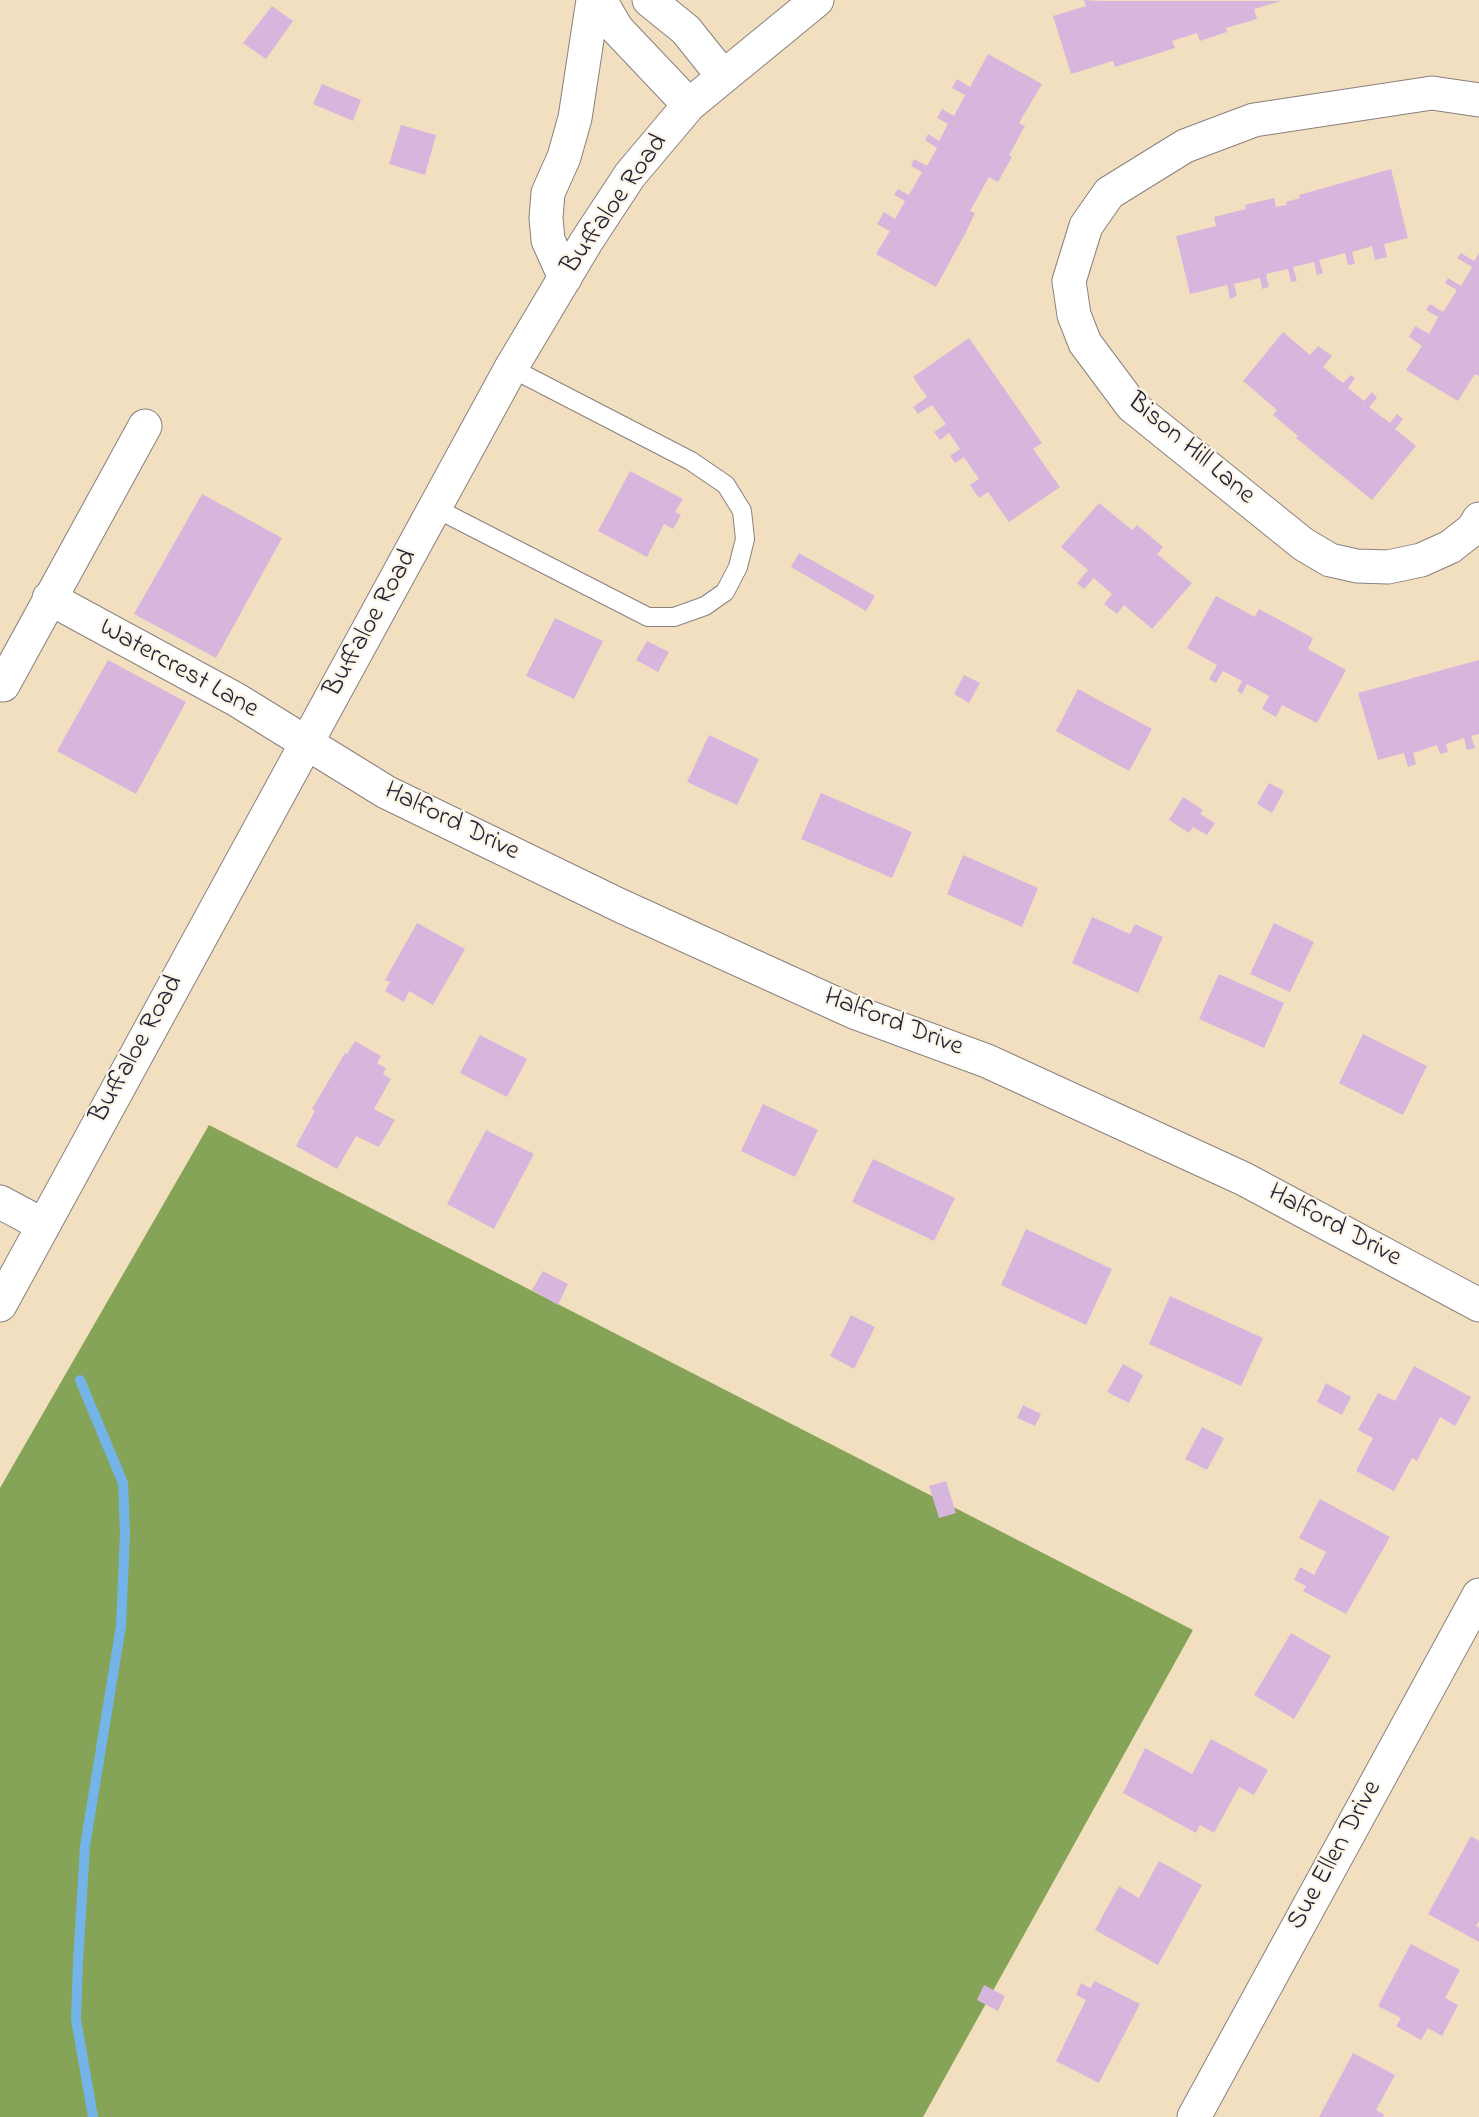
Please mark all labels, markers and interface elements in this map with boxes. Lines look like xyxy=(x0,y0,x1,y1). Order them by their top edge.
street label: Buffaloe Road xyxy=(556,129,676,281)
street label: Bison Hill Lane xyxy=(1119,387,1261,513)
street label: Buffaloe Road xyxy=(318,545,426,703)
street label: Watercrest Lane xyxy=(93,613,263,727)
street label: Halford Drive xyxy=(378,776,524,870)
street label: Buffaloe Road xyxy=(84,971,192,1129)
street label: Halford Drive xyxy=(819,983,967,1065)
street label: Halford Drive xyxy=(1262,1178,1406,1276)
street label: Sue Ellen Drive xyxy=(1282,1776,1390,1936)

